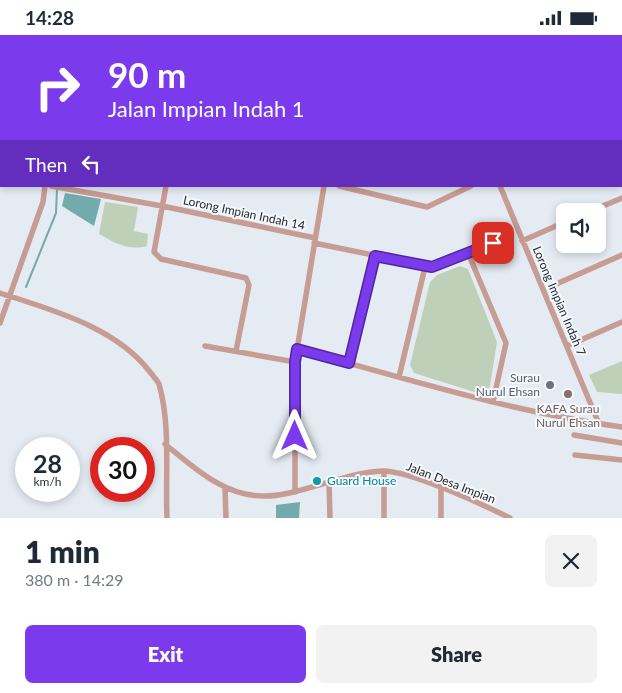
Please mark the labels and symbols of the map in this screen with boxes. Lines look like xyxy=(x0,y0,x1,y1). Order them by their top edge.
street label: Lorong Impian Indah 14 xyxy=(182,192,306,233)
pin xyxy=(472,222,514,264)
street label: Lorong Impian Indah 7 xyxy=(530,244,589,358)
place label: Surau Nurul Ehsan xyxy=(476,370,540,399)
marker: Surau Nurul Ehsan xyxy=(544,379,556,391)
marker: KAFA Surau Nurul Ehsan xyxy=(562,388,574,400)
place label: KAFA Surau Nurul Ehsan xyxy=(536,401,600,430)
position arrow xyxy=(268,409,320,461)
speed limit sign: 30 xyxy=(90,437,155,502)
street label: Jalan Desa Impian xyxy=(404,459,498,506)
place label: Guard House xyxy=(327,473,396,488)
marker: Guard House xyxy=(311,475,323,487)

